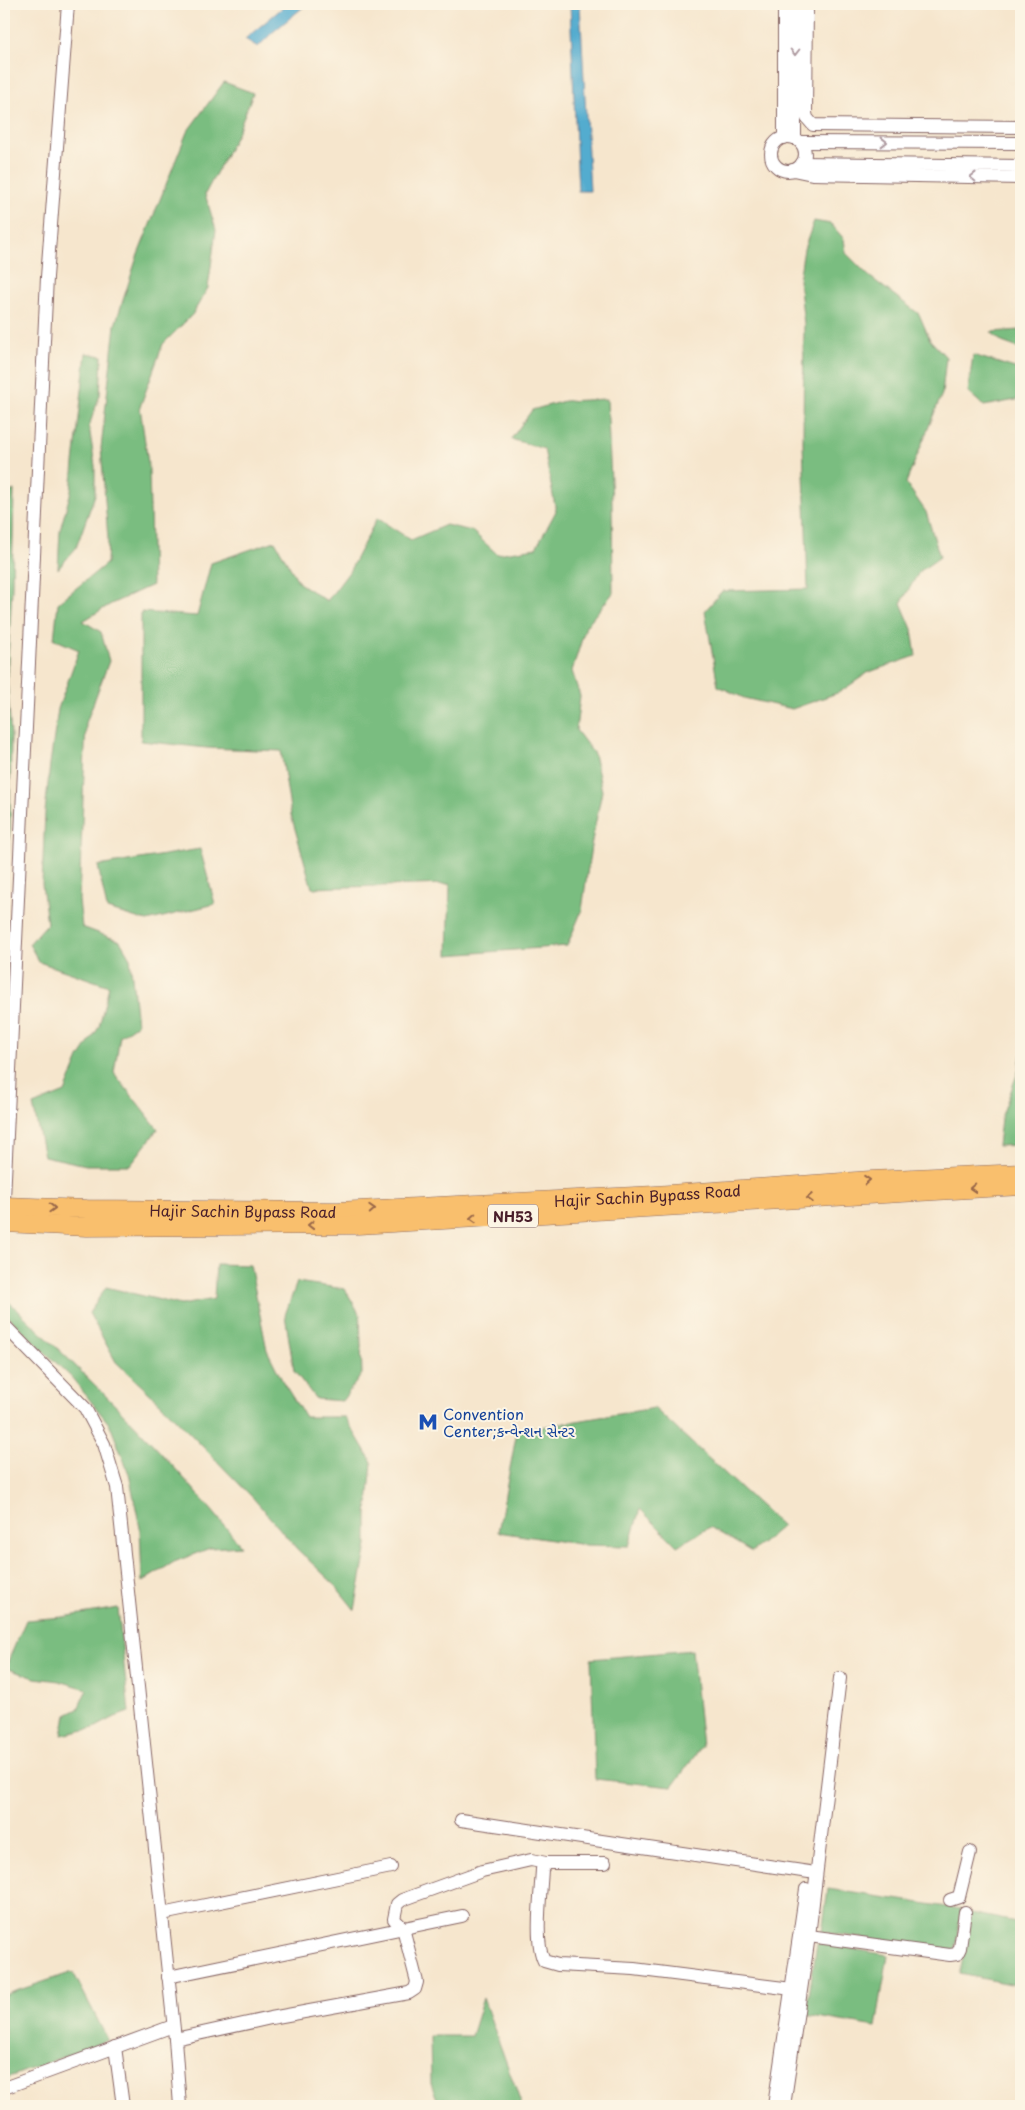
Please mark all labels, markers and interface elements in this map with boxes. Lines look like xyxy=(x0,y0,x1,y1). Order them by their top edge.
one-way arrow xyxy=(790,49,800,57)
one-way arrow xyxy=(881,137,889,147)
one-way arrow xyxy=(968,172,976,182)
one-way arrow xyxy=(863,1175,871,1186)
street label: Hajir Sachin Bypass Road xyxy=(554,1178,742,1212)
one-way arrow xyxy=(968,1183,976,1194)
one-way arrow xyxy=(806,1193,814,1204)
street label: Hajir Sachin Bypass Road xyxy=(149,1198,337,1222)
one-way arrow xyxy=(49,1203,57,1213)
one-way arrow xyxy=(369,1204,377,1215)
road number: NH53 xyxy=(488,1204,538,1228)
one-way arrow xyxy=(469,1213,477,1224)
one-way arrow xyxy=(307,1220,314,1230)
place label: Convention Center;કન્વેન્શન સેન્ટર xyxy=(443,1402,575,1442)
metro station icon: Convention Center;કન્વેન્શન સેન્ટર xyxy=(417,1411,439,1433)

